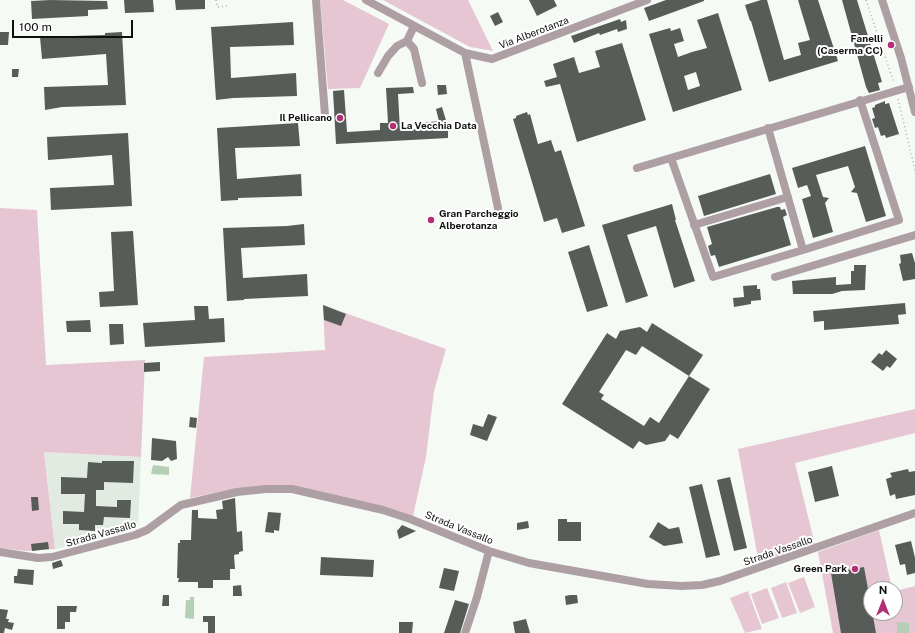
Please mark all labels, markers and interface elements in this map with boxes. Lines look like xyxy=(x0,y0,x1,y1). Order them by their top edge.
scale bar xyxy=(14,12,135,38)
street label: Via Alberotanza xyxy=(497,14,571,52)
text: 100 m xyxy=(19,20,52,34)
place label: Fanelli (Caserma CC) xyxy=(817,33,883,56)
marker: Fanelli (Caserma CC) xyxy=(886,40,896,50)
place label: Il Pellicano xyxy=(279,112,332,124)
marker: Il Pellicano xyxy=(335,113,345,123)
place label: La Vecchia Data xyxy=(401,120,477,132)
marker: La Vecchia Data xyxy=(388,121,398,131)
place label: Gran Parcheggio Alberotanza xyxy=(439,208,519,232)
marker: Gran Parcheggio Alberotanza xyxy=(426,215,436,225)
street label: Strada Vassallo xyxy=(423,509,495,547)
street label: Strada Vassallo xyxy=(65,518,137,550)
street label: Strada Vassallo xyxy=(742,534,814,568)
place label: Green Park xyxy=(794,563,847,575)
marker: Green Park xyxy=(850,564,860,574)
north arrow xyxy=(863,581,903,621)
text: N xyxy=(879,584,887,596)

